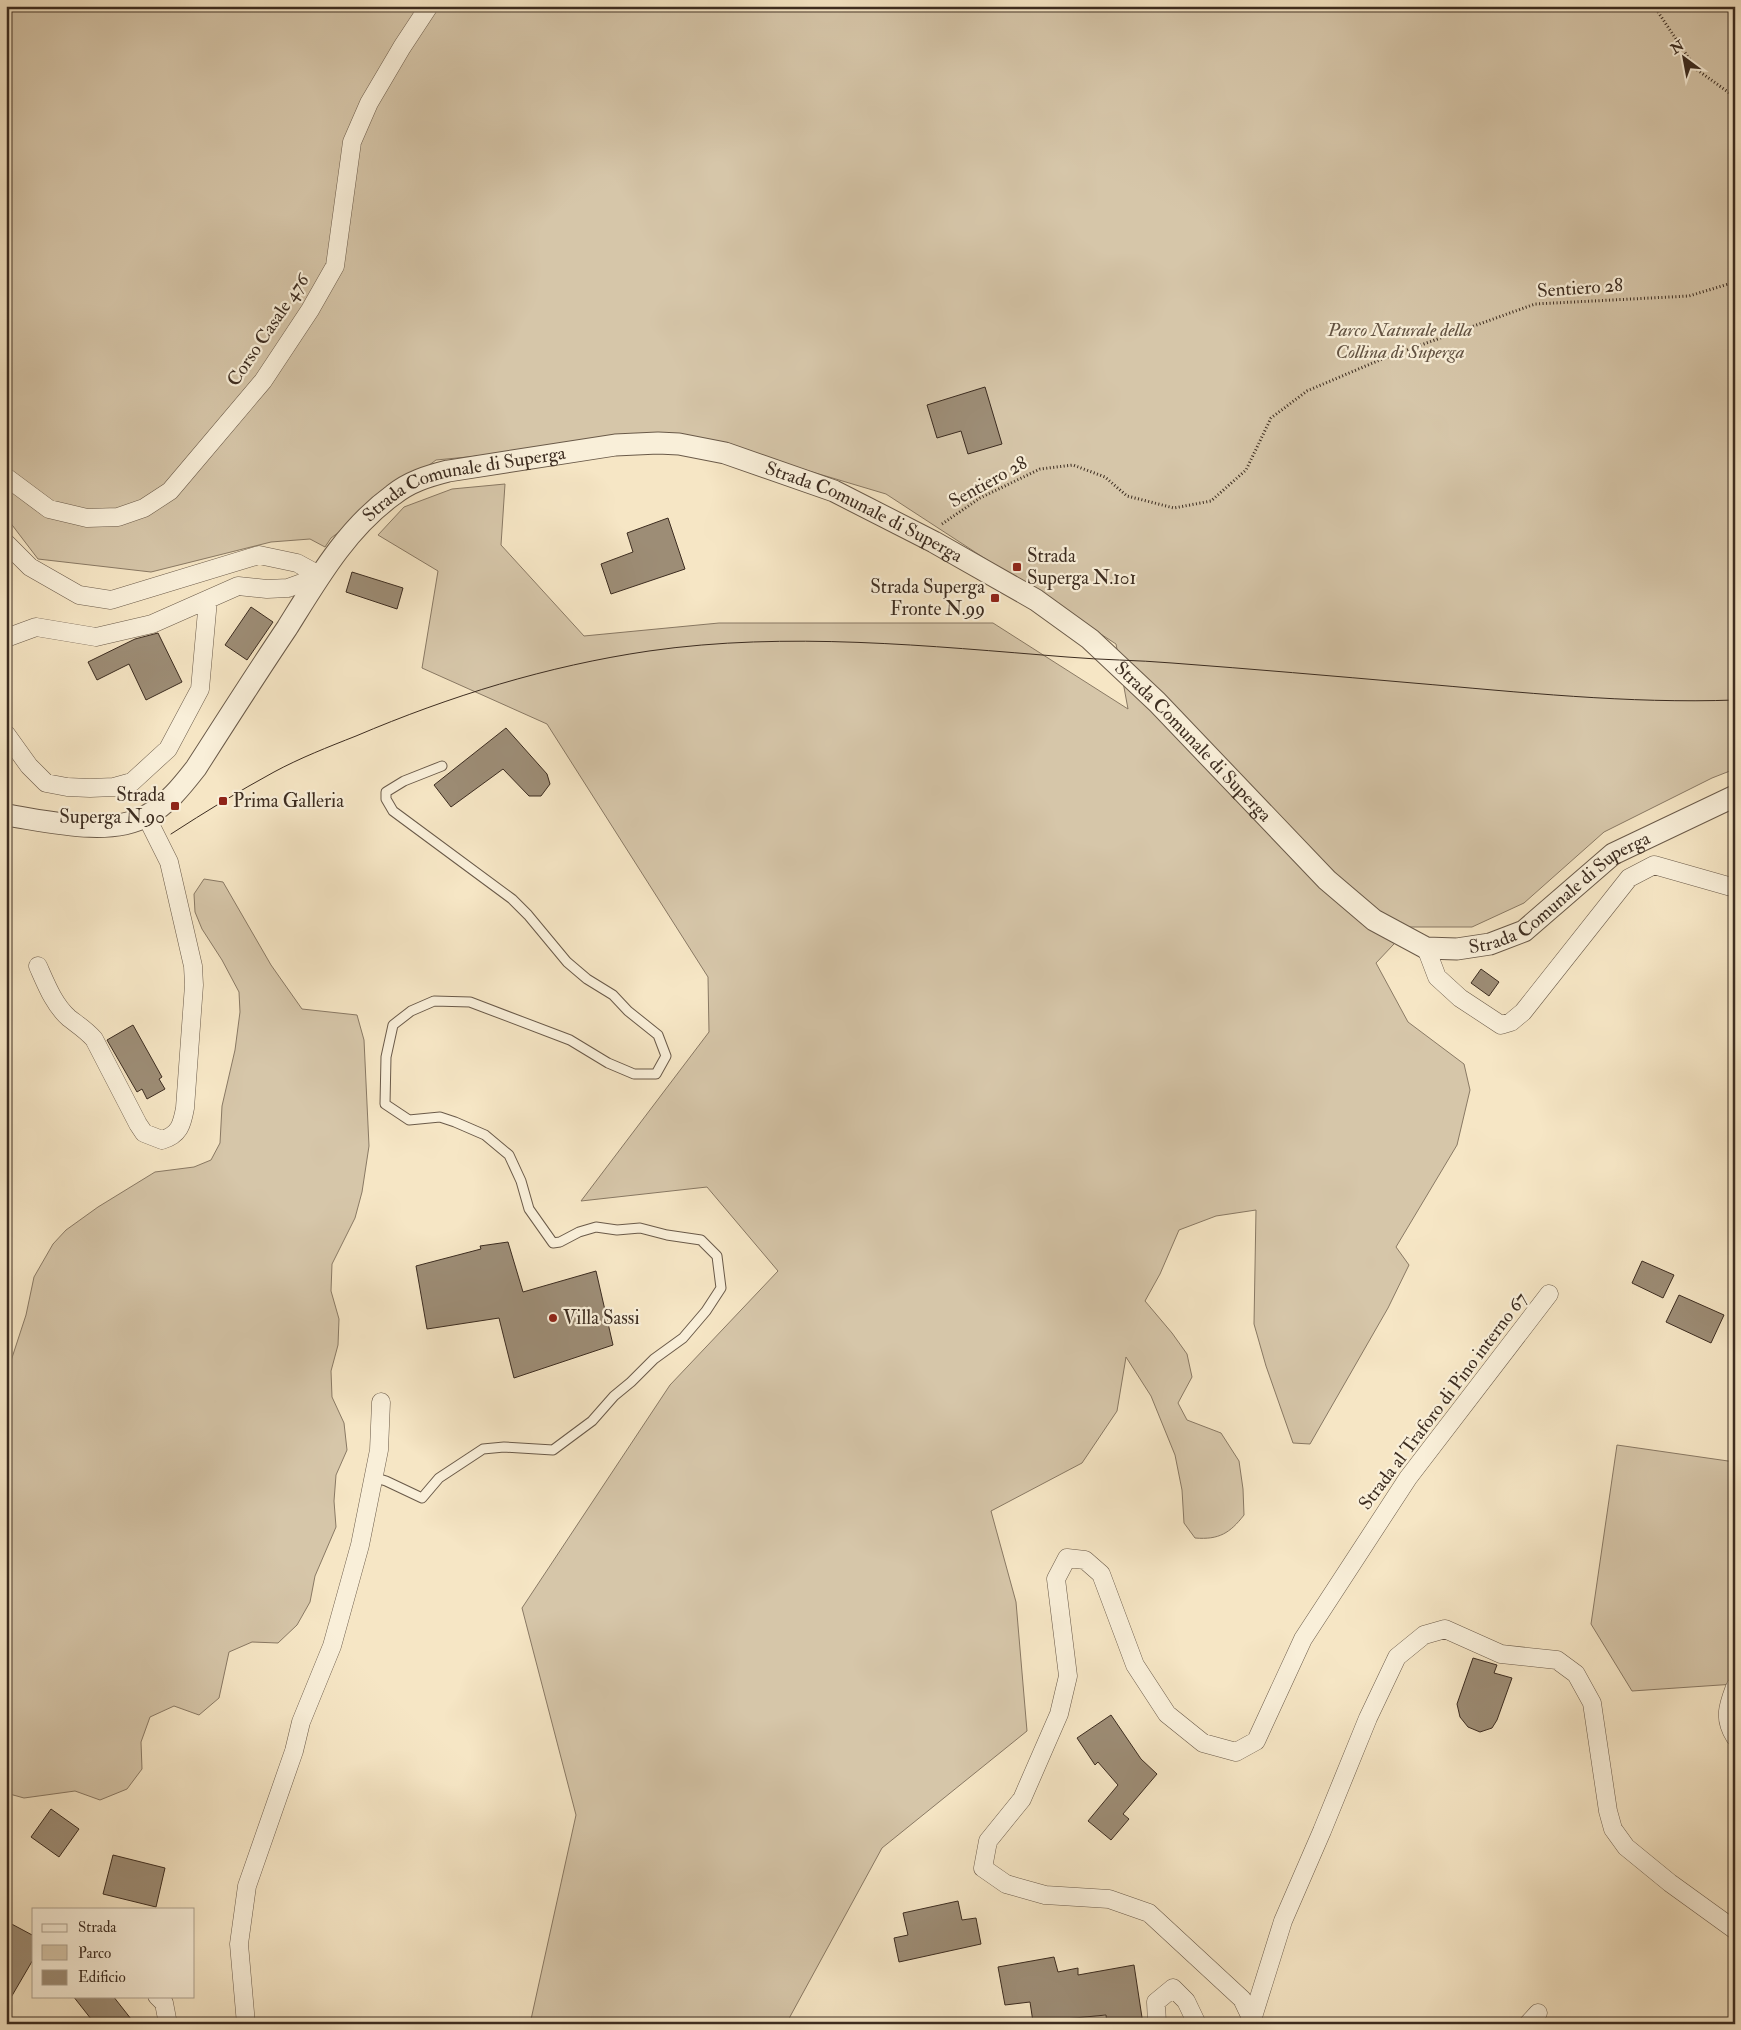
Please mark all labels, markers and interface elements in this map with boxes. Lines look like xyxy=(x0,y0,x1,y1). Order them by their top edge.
north arrow xyxy=(1658,32,1708,82)
text: N xyxy=(1667,37,1688,58)
street label: Corso Casale 476 xyxy=(222,268,315,391)
street label: Sentiero 28 xyxy=(1536,273,1624,303)
park label: Parco Naturale della Collina di Superga xyxy=(1327,318,1473,364)
street label: Strada Comunale di Superga xyxy=(357,441,567,527)
street label: Sentiero 28 xyxy=(945,451,1031,513)
street label: Strada Comunale di Superga xyxy=(762,456,967,568)
place label: Strada Superga N.101 xyxy=(1027,544,1136,591)
marker: Strada Superga N.101 xyxy=(1011,561,1023,573)
place label: Strada Superga Fronte N.99 xyxy=(870,575,985,621)
marker: Strada Superga Fronte N.99 xyxy=(989,592,1001,604)
street label: Strada Comunale di Superga xyxy=(1109,656,1277,827)
place label: Strada Superga N.90 xyxy=(59,783,165,830)
place label: Prima Galleria xyxy=(233,789,344,813)
marker: Prima Galleria xyxy=(217,795,229,807)
marker: Strada Superga N.90 xyxy=(169,800,181,812)
street label: Strada Comunale di Superga xyxy=(1467,826,1654,959)
street label: Strada al Traforo di Pino interno 67 xyxy=(1353,1287,1533,1515)
place label: Villa Sassi xyxy=(563,1306,639,1330)
marker: Villa Sassi xyxy=(547,1312,559,1324)
legend xyxy=(32,1908,195,1998)
text: Strada xyxy=(78,1918,117,1937)
text: Parco xyxy=(78,1944,111,1963)
text: Edificio xyxy=(78,1968,126,1987)

